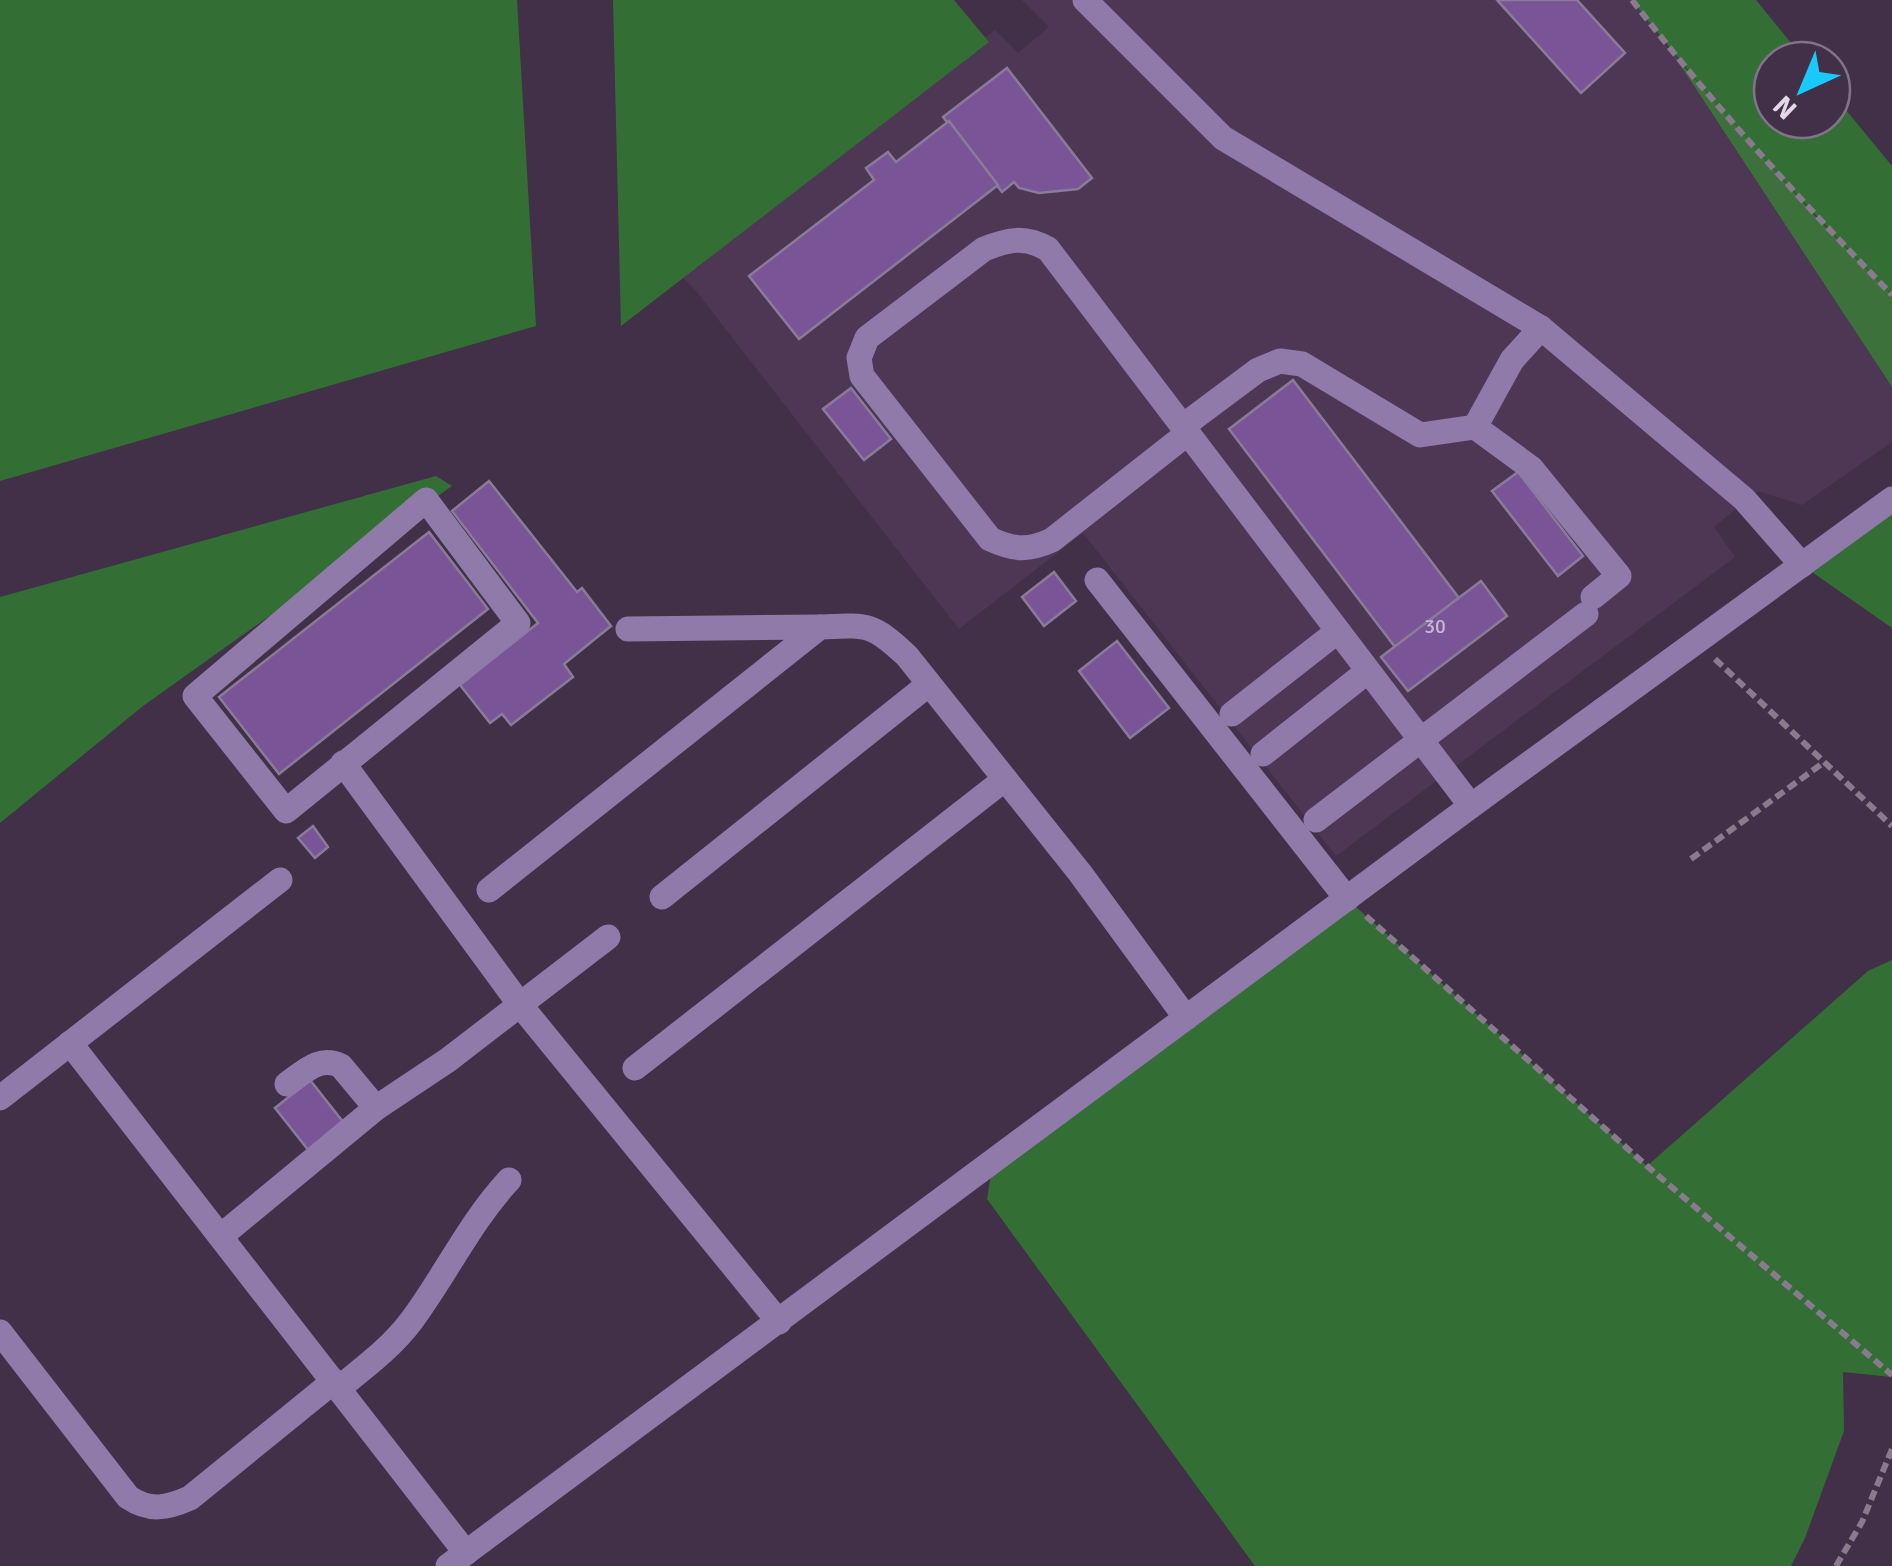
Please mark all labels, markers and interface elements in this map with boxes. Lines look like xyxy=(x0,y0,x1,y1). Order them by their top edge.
north arrow xyxy=(1752,40,1852,140)
text: N xyxy=(1767,88,1804,126)
house number: 30 xyxy=(1424,614,1446,639)

